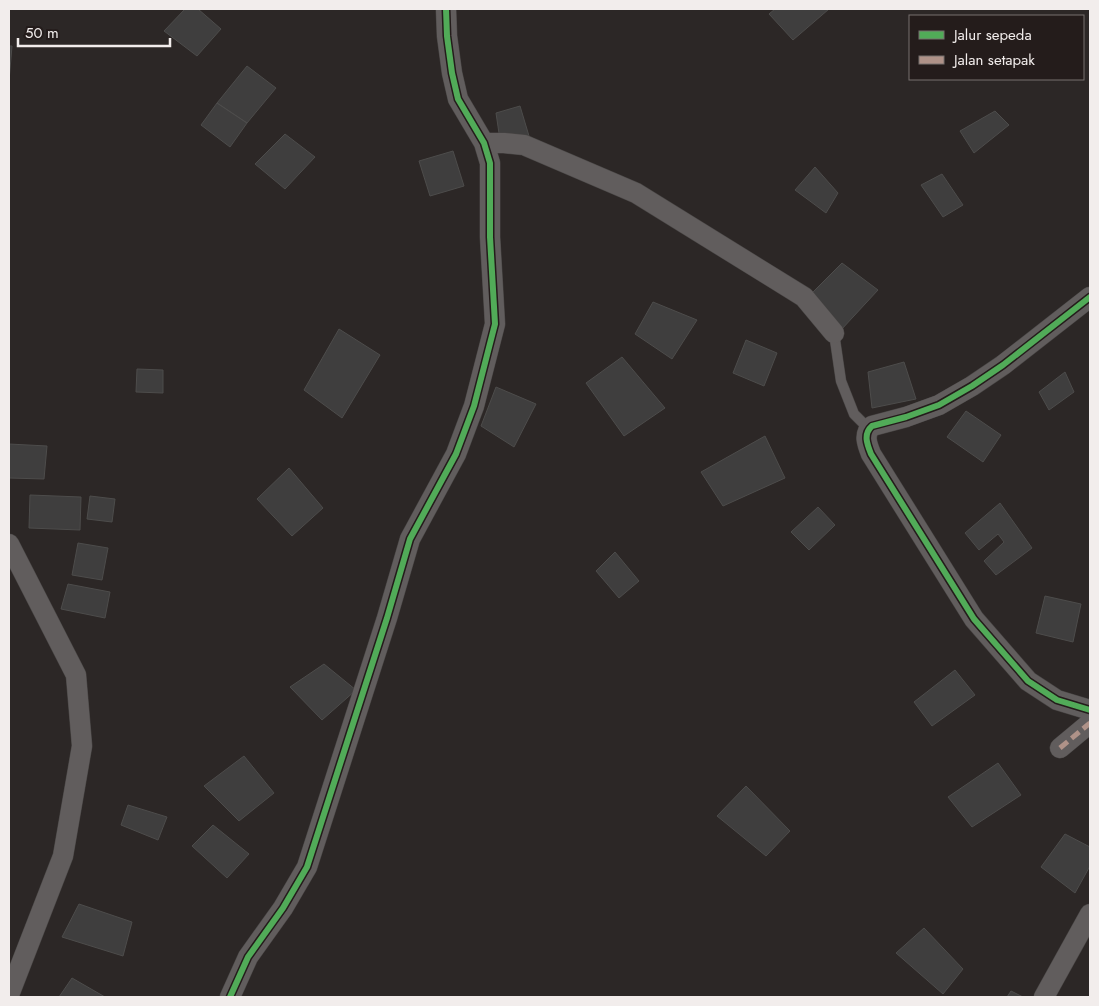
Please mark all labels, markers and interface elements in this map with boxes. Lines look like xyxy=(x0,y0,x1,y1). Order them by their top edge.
scale bar xyxy=(18,15,170,47)
legend xyxy=(909,15,1084,80)
text: 50 m xyxy=(25,22,59,44)
text: Jalur sepeda xyxy=(952,24,1032,46)
text: Jalan setapak xyxy=(952,49,1035,71)

